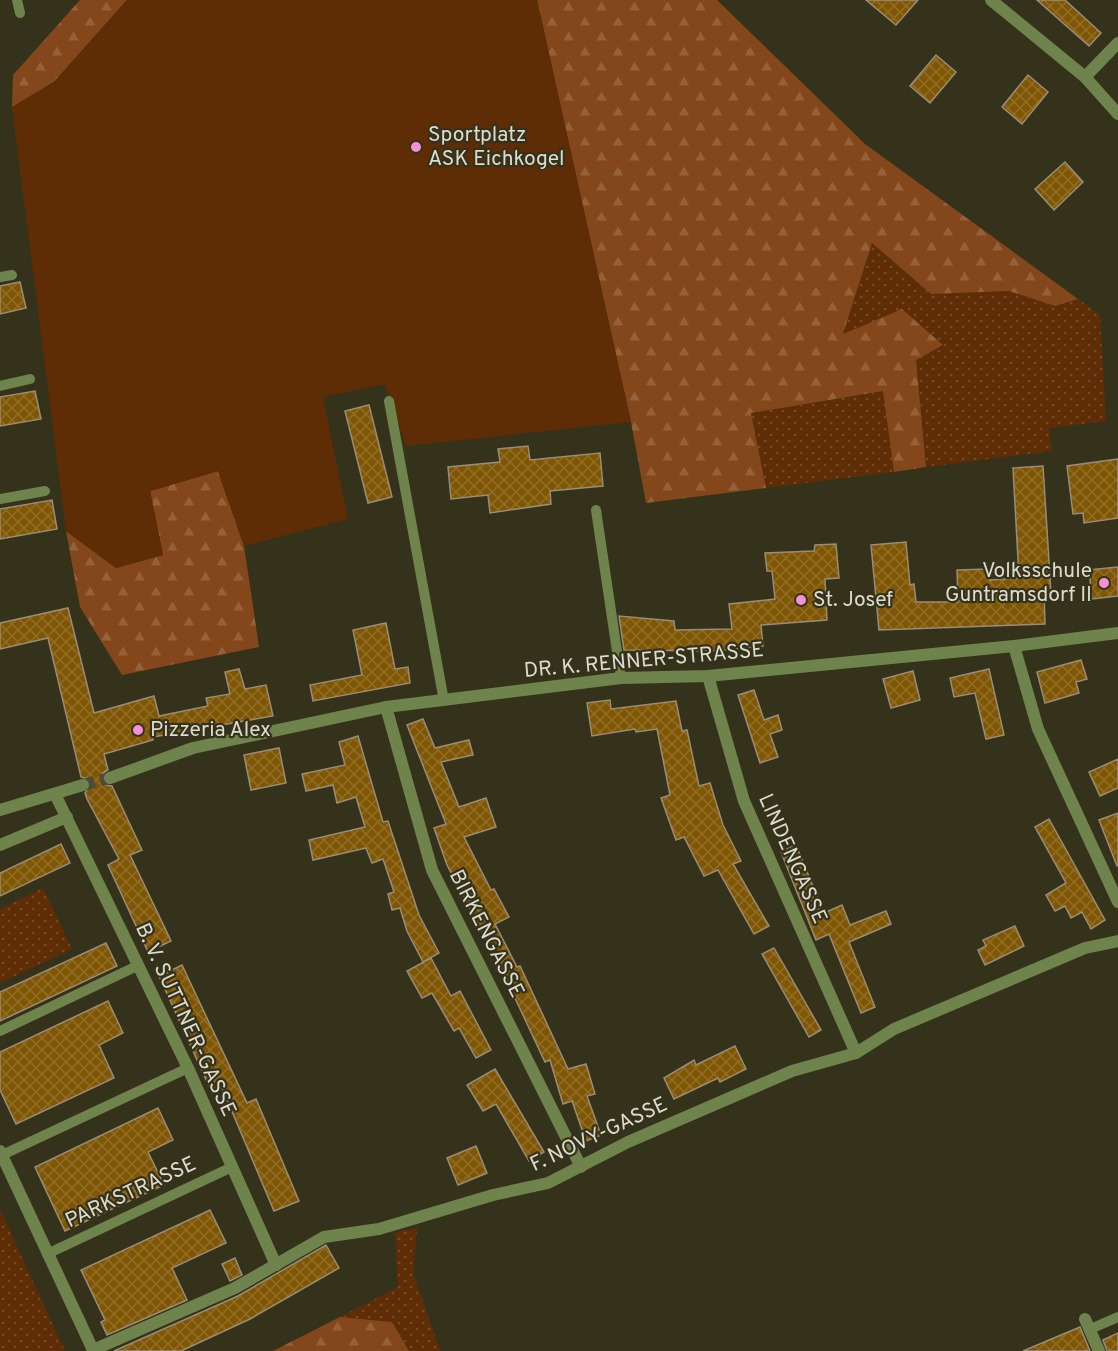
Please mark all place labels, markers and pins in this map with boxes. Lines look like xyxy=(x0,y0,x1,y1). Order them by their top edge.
place label: Sportplatz ASK Eichkogel xyxy=(428,122,565,173)
marker: Sportplatz ASK Eichkogel xyxy=(409,140,423,154)
place label: Volksschule Guntramsdorf II xyxy=(945,558,1092,609)
marker: Volksschule Guntramsdorf II xyxy=(1097,576,1111,590)
place label: St. Josef xyxy=(813,587,893,614)
marker: St. Josef xyxy=(794,593,808,607)
place label: Pizzeria Alex xyxy=(150,717,271,744)
marker: Pizzeria Alex xyxy=(131,723,145,737)

